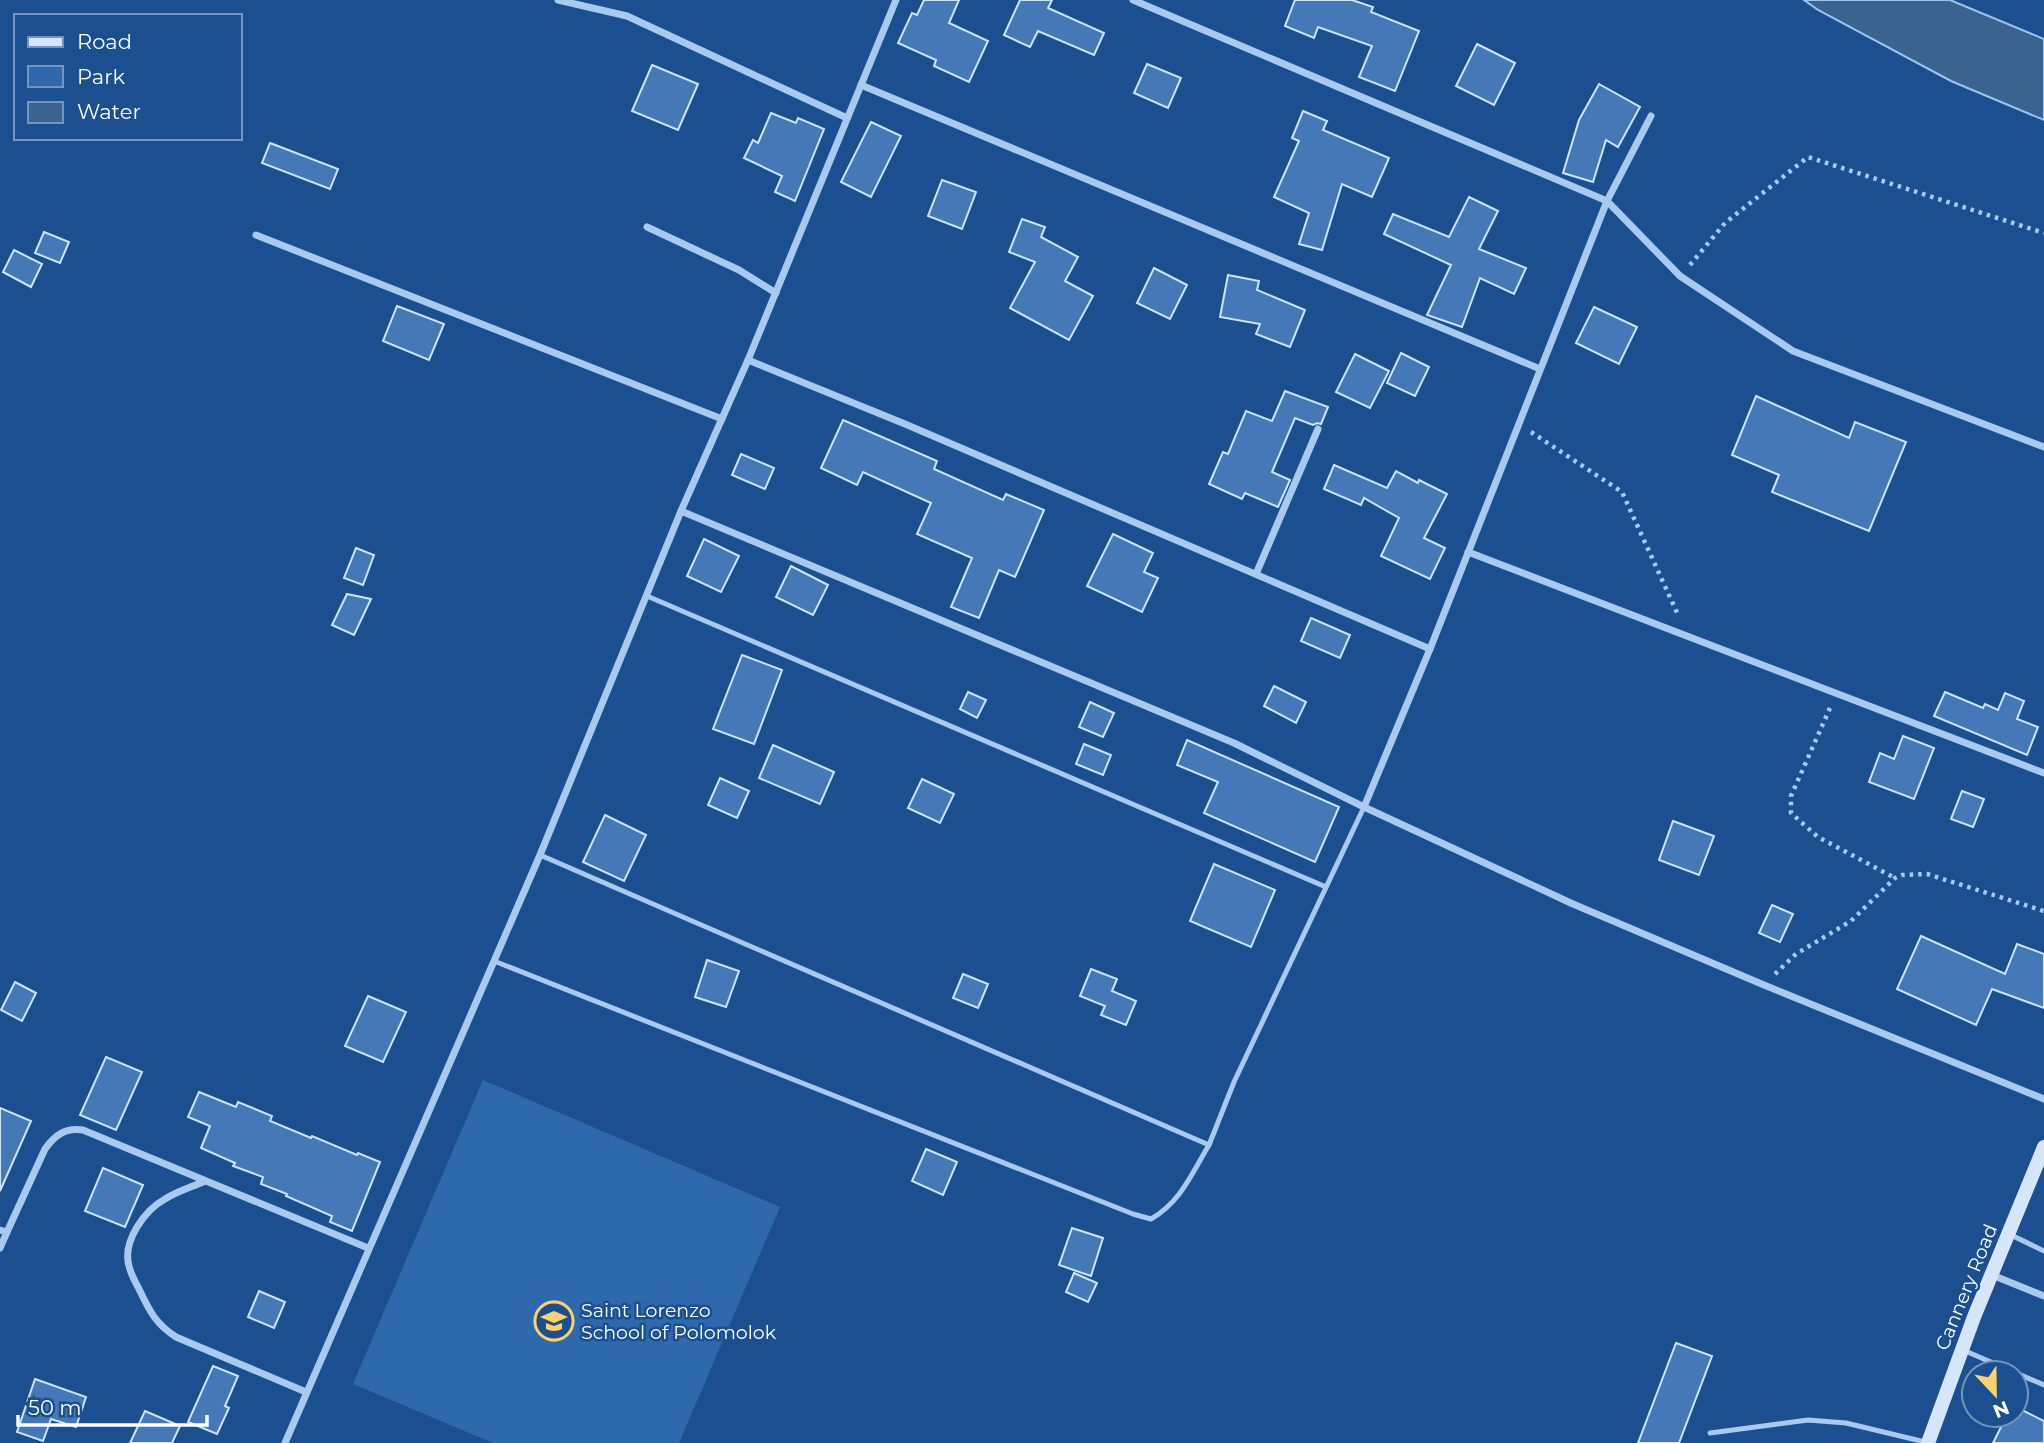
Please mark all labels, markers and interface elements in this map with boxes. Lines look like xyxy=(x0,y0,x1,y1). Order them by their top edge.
legend xyxy=(14,14,242,140)
text: Road xyxy=(77,29,132,54)
text: Park xyxy=(77,64,125,89)
text: Water xyxy=(77,99,141,124)
street label: Cannery Road xyxy=(1931,1221,2002,1354)
place label: Saint Lorenzo School of Polomolok xyxy=(581,1299,777,1344)
school or university icon: Saint Lorenzo School of Polomolok xyxy=(533,1300,575,1342)
north arrow xyxy=(1960,1359,2030,1429)
scale bar xyxy=(18,1384,206,1428)
text: 50 m xyxy=(28,1395,82,1420)
text: N xyxy=(1990,1396,2013,1423)

